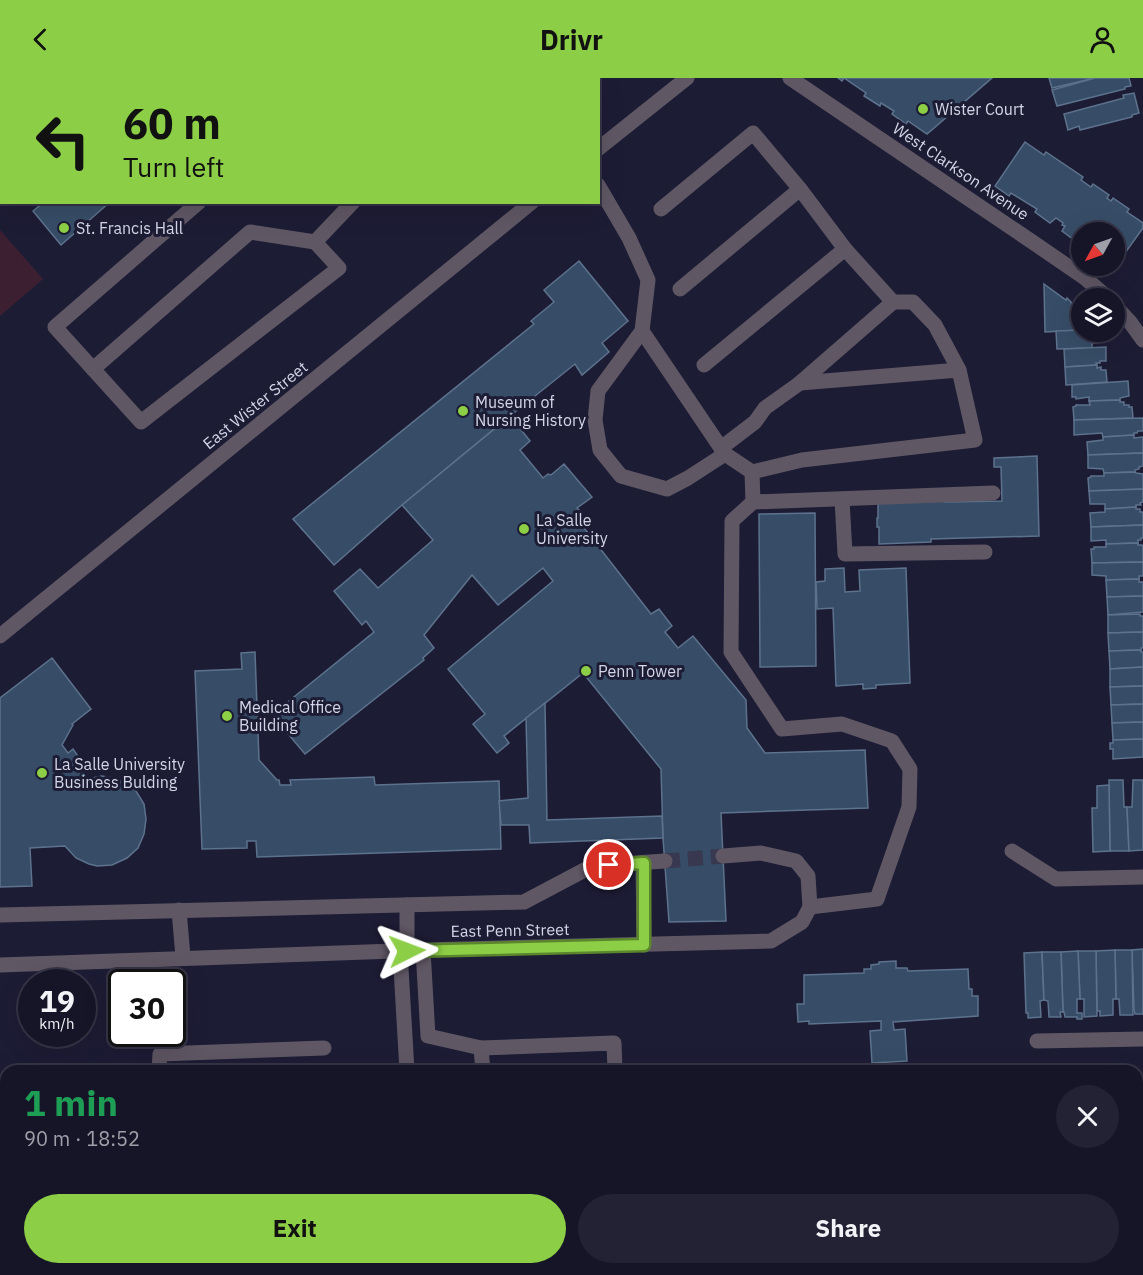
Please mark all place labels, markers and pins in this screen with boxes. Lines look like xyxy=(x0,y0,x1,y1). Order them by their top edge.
place label: Wister Court xyxy=(935,99,1024,119)
marker: Wister Court xyxy=(916,102,930,116)
place label: St. Francis Hall xyxy=(76,218,183,238)
marker: St. Francis Hall xyxy=(57,221,71,235)
place label: Museum of Nursing History xyxy=(475,392,586,430)
marker: Museum of Nursing History xyxy=(456,404,470,418)
place label: La Salle University xyxy=(536,510,608,548)
marker: La Salle University xyxy=(517,522,531,536)
place label: Penn Tower xyxy=(598,661,682,681)
marker: Penn Tower xyxy=(579,664,593,678)
place label: Medical Office Building xyxy=(239,697,341,735)
marker: Medical Office Building xyxy=(220,709,234,723)
place label: La Salle University Business Bulding xyxy=(54,754,185,792)
marker: La Salle University Business Bulding xyxy=(35,766,49,780)
pin xyxy=(583,839,634,890)

